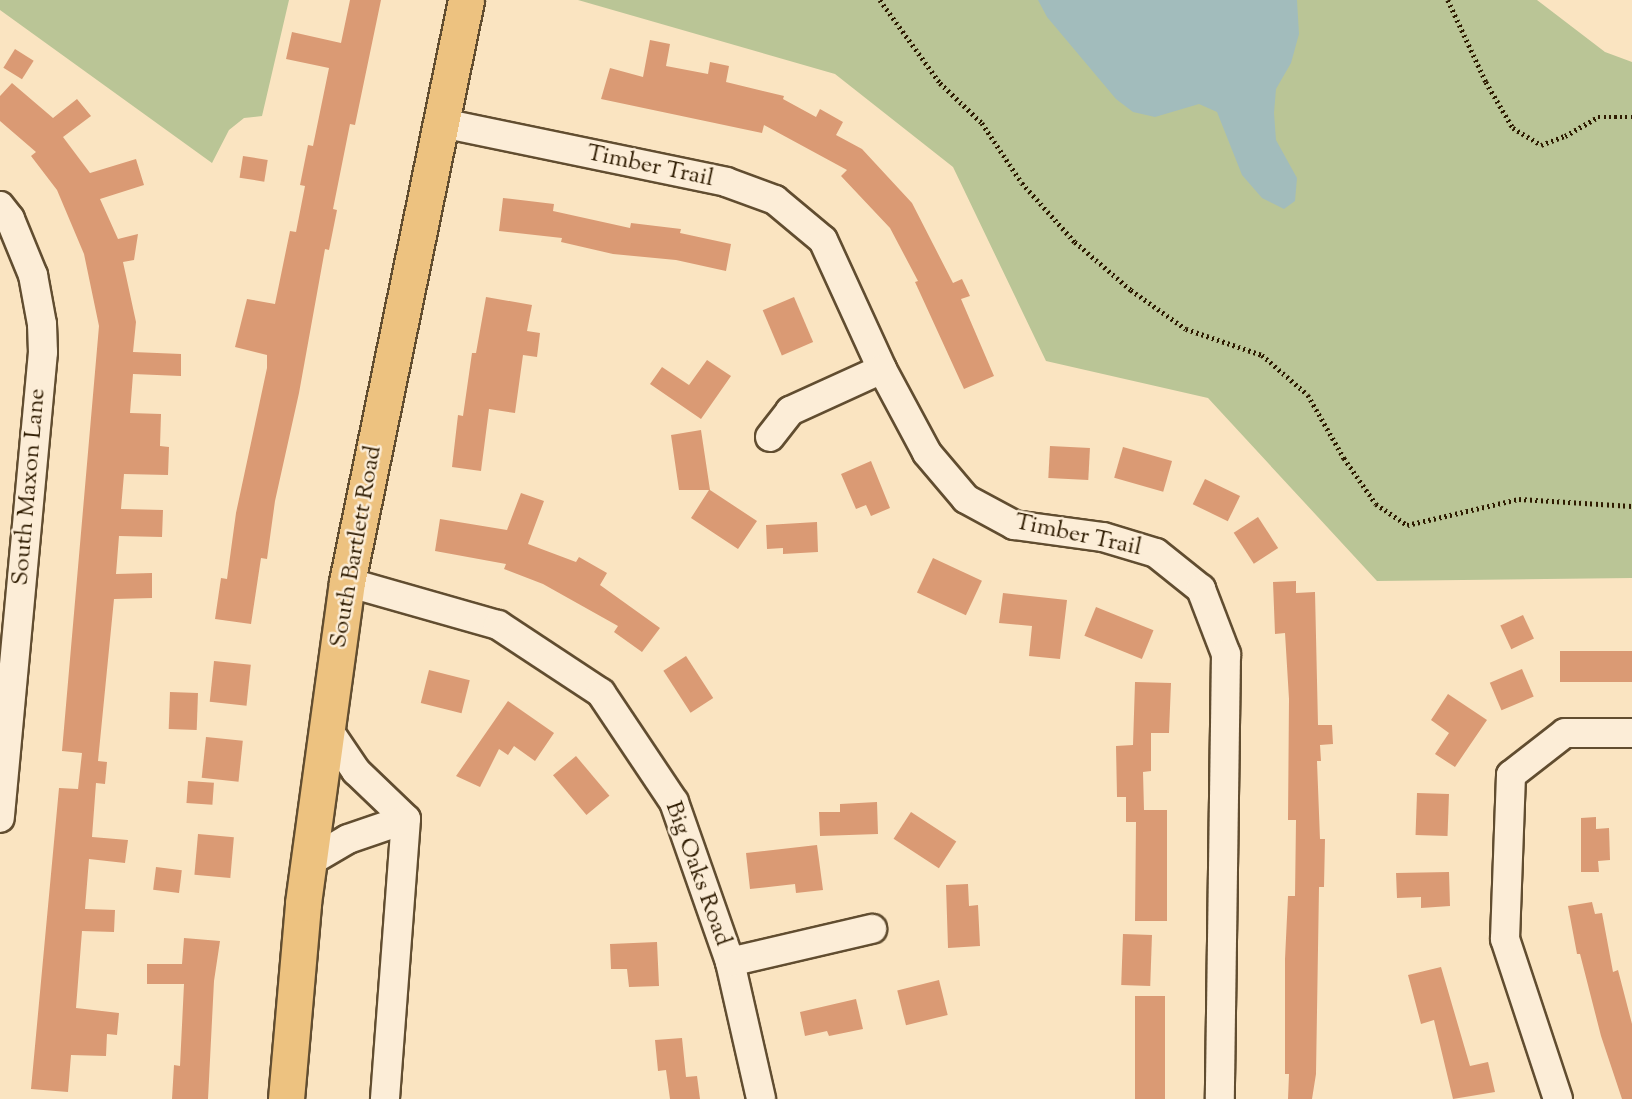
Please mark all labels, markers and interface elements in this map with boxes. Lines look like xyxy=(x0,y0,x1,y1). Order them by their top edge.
street label: Timber Trail xyxy=(584,140,716,194)
street label: South Maxon Lane xyxy=(7,387,53,587)
street label: South Bartlett Road xyxy=(325,444,389,650)
street label: Timber Trail xyxy=(1012,509,1144,563)
street label: Big Oaks Road xyxy=(658,798,736,950)

